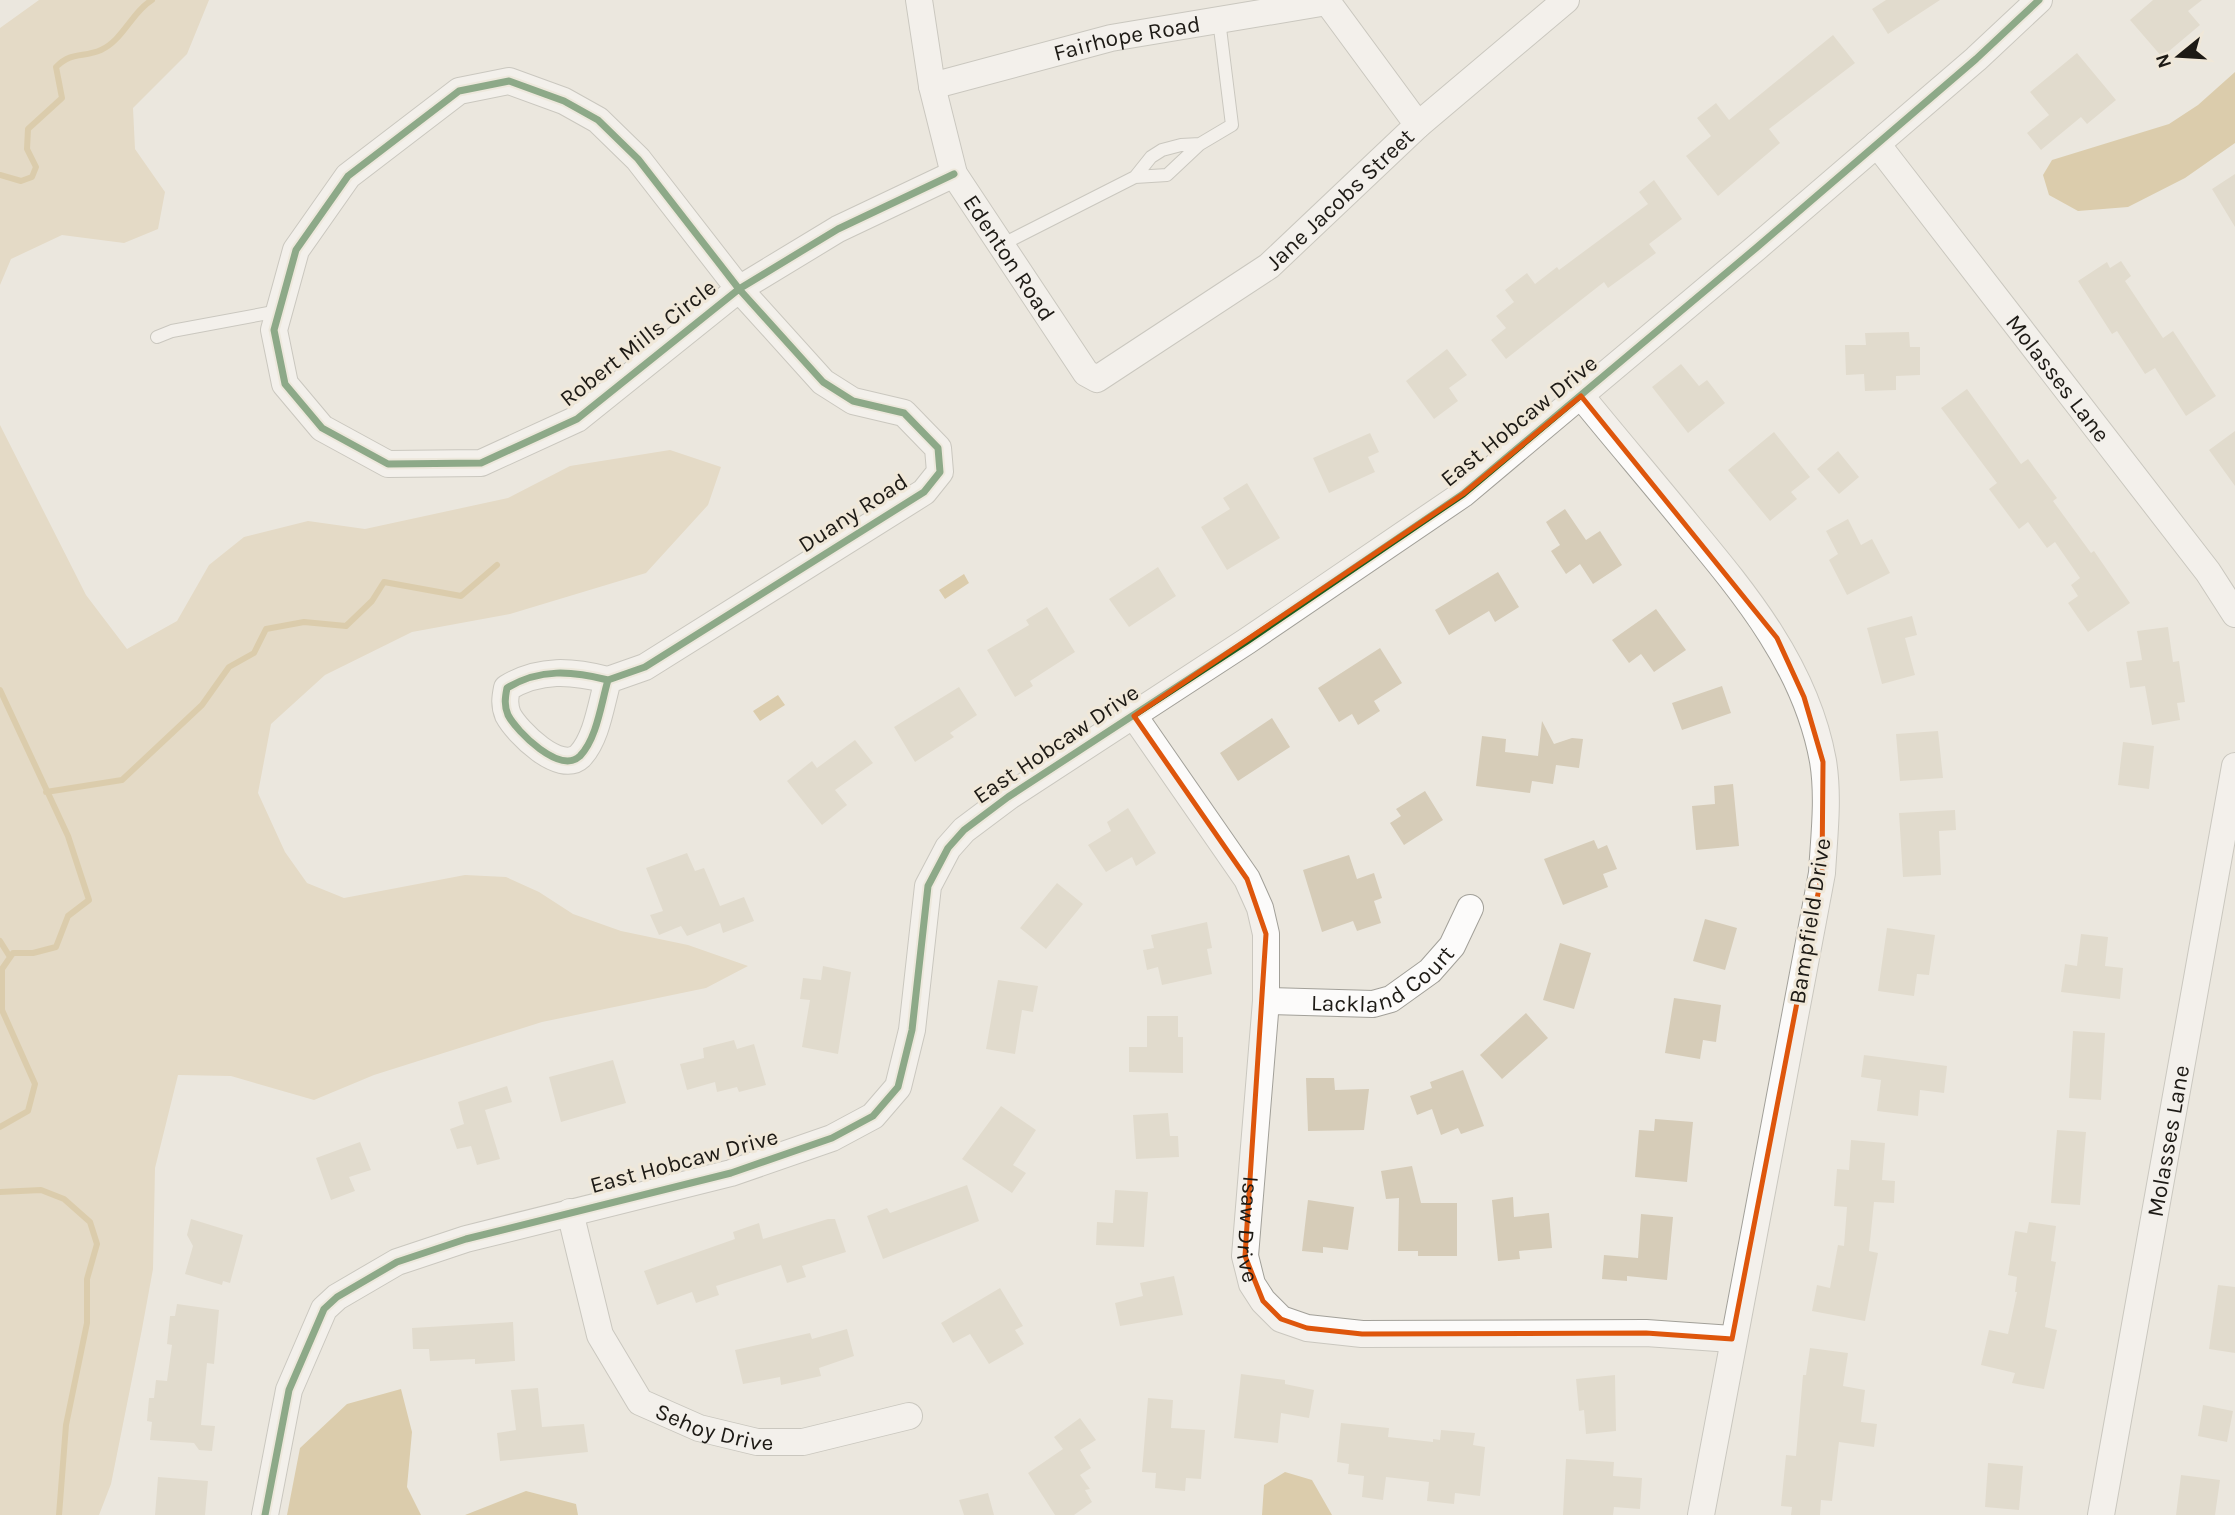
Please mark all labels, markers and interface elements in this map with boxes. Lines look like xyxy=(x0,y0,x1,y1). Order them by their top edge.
street label: Fairhope Road xyxy=(1050,10,1202,66)
north arrow xyxy=(2144,21,2214,91)
text: N xyxy=(2151,51,2176,71)
street label: Jane Jacobs Street xyxy=(1260,123,1420,276)
street label: Edenton Road xyxy=(958,189,1061,326)
street label: Robert Mills Circle xyxy=(555,274,721,412)
street label: Molasses Lane xyxy=(2000,309,2116,447)
street label: East Hobcaw Drive xyxy=(1435,350,1603,492)
street label: Duany Road xyxy=(793,468,913,558)
street label: East Hobcaw Drive xyxy=(968,679,1144,809)
street label: Bampfield Drive xyxy=(1784,836,1836,1006)
street label: Lackland Court xyxy=(1311,940,1460,1018)
street label: Molasses Lane xyxy=(2141,1063,2195,1219)
street label: East Hobcaw Drive xyxy=(587,1123,781,1199)
street label: Isaw Drive xyxy=(1231,1175,1265,1285)
street label: Sehoy Drive xyxy=(651,1397,773,1456)

